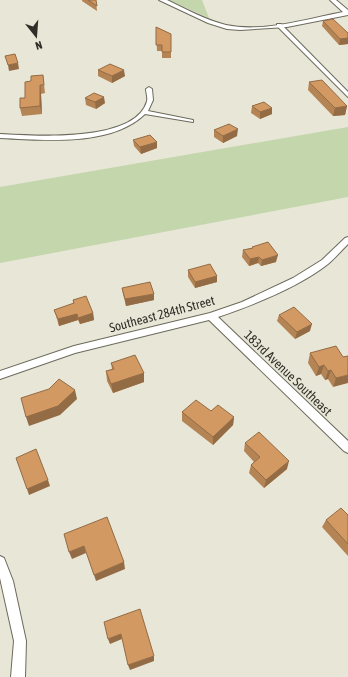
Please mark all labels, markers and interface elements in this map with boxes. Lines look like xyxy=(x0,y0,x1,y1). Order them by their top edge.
north arrow xyxy=(16,16,56,56)
text: N xyxy=(34,39,44,52)
street label: Southeast 284th Street xyxy=(108,293,217,335)
street label: 183rd Avenue Southeast xyxy=(241,327,335,419)

